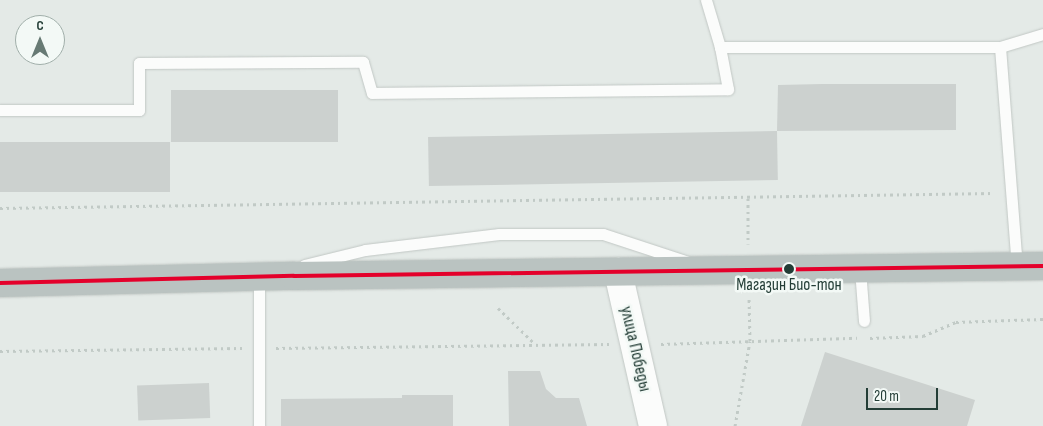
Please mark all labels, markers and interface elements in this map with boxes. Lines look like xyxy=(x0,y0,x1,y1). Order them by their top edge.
north arrow xyxy=(15,15,65,65)
text: С xyxy=(36,17,44,34)
marker: Магазин Био-тон xyxy=(784,264,794,274)
place label: Магазин Био-тон xyxy=(736,276,842,296)
street label: улица Победы xyxy=(615,304,655,394)
scale bar xyxy=(868,378,940,410)
text: 20 m xyxy=(874,387,899,406)

